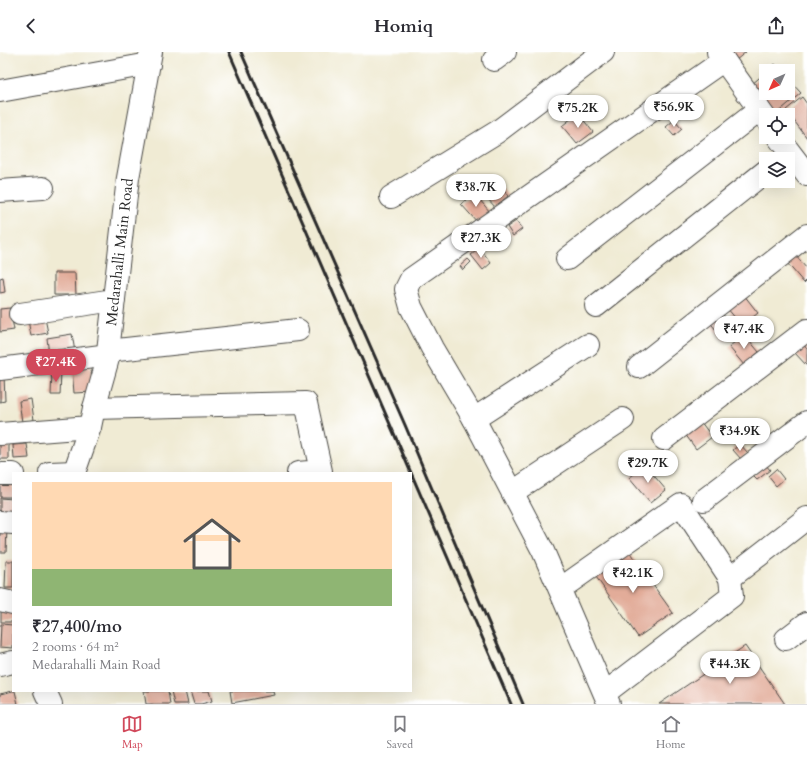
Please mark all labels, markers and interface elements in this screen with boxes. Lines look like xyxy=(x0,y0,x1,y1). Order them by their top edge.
text: Homiq xyxy=(374,14,433,39)
icon: back xyxy=(20,15,42,37)
icon: share xyxy=(765,15,787,37)
north arrow xyxy=(759,64,795,100)
map controls xyxy=(759,64,795,188)
pin: ₹56.9K xyxy=(641,94,707,128)
pin: ₹75.2K xyxy=(545,95,611,129)
text: ₹56.9K xyxy=(653,98,695,116)
text: ₹75.2K xyxy=(557,99,599,117)
button: locate xyxy=(759,108,795,144)
button: layers xyxy=(759,152,795,188)
pin: ₹38.7K xyxy=(443,174,509,208)
street label: Medarahalli Main Road xyxy=(101,177,138,327)
text: ₹38.7K xyxy=(455,178,497,196)
pin: ₹27.3K xyxy=(448,225,514,259)
text: ₹27.3K xyxy=(460,229,502,247)
pin: ₹47.4K xyxy=(711,316,777,350)
text: ₹47.4K xyxy=(723,320,765,338)
pin: ₹27.4K xyxy=(23,349,89,383)
text: ₹27.4K xyxy=(35,353,77,371)
pin: ₹34.9K xyxy=(707,418,773,452)
text: ₹34.9K xyxy=(719,422,761,440)
pin: ₹29.7K xyxy=(615,450,681,484)
text: ₹29.7K xyxy=(627,454,669,472)
icon: home xyxy=(176,508,248,580)
pin: ₹42.1K xyxy=(600,560,666,594)
text: ₹42.1K xyxy=(612,564,654,582)
text: ₹27,400/mo xyxy=(32,615,122,638)
text: 2 rooms · 64 m² xyxy=(32,638,119,656)
pin: ₹44.3K xyxy=(697,651,763,685)
text: ₹44.3K xyxy=(709,655,751,673)
text: Medarahalli Main Road xyxy=(32,656,161,674)
tab: Map xyxy=(121,713,143,752)
tab: Saved xyxy=(386,713,413,752)
tab: Home xyxy=(656,713,686,752)

